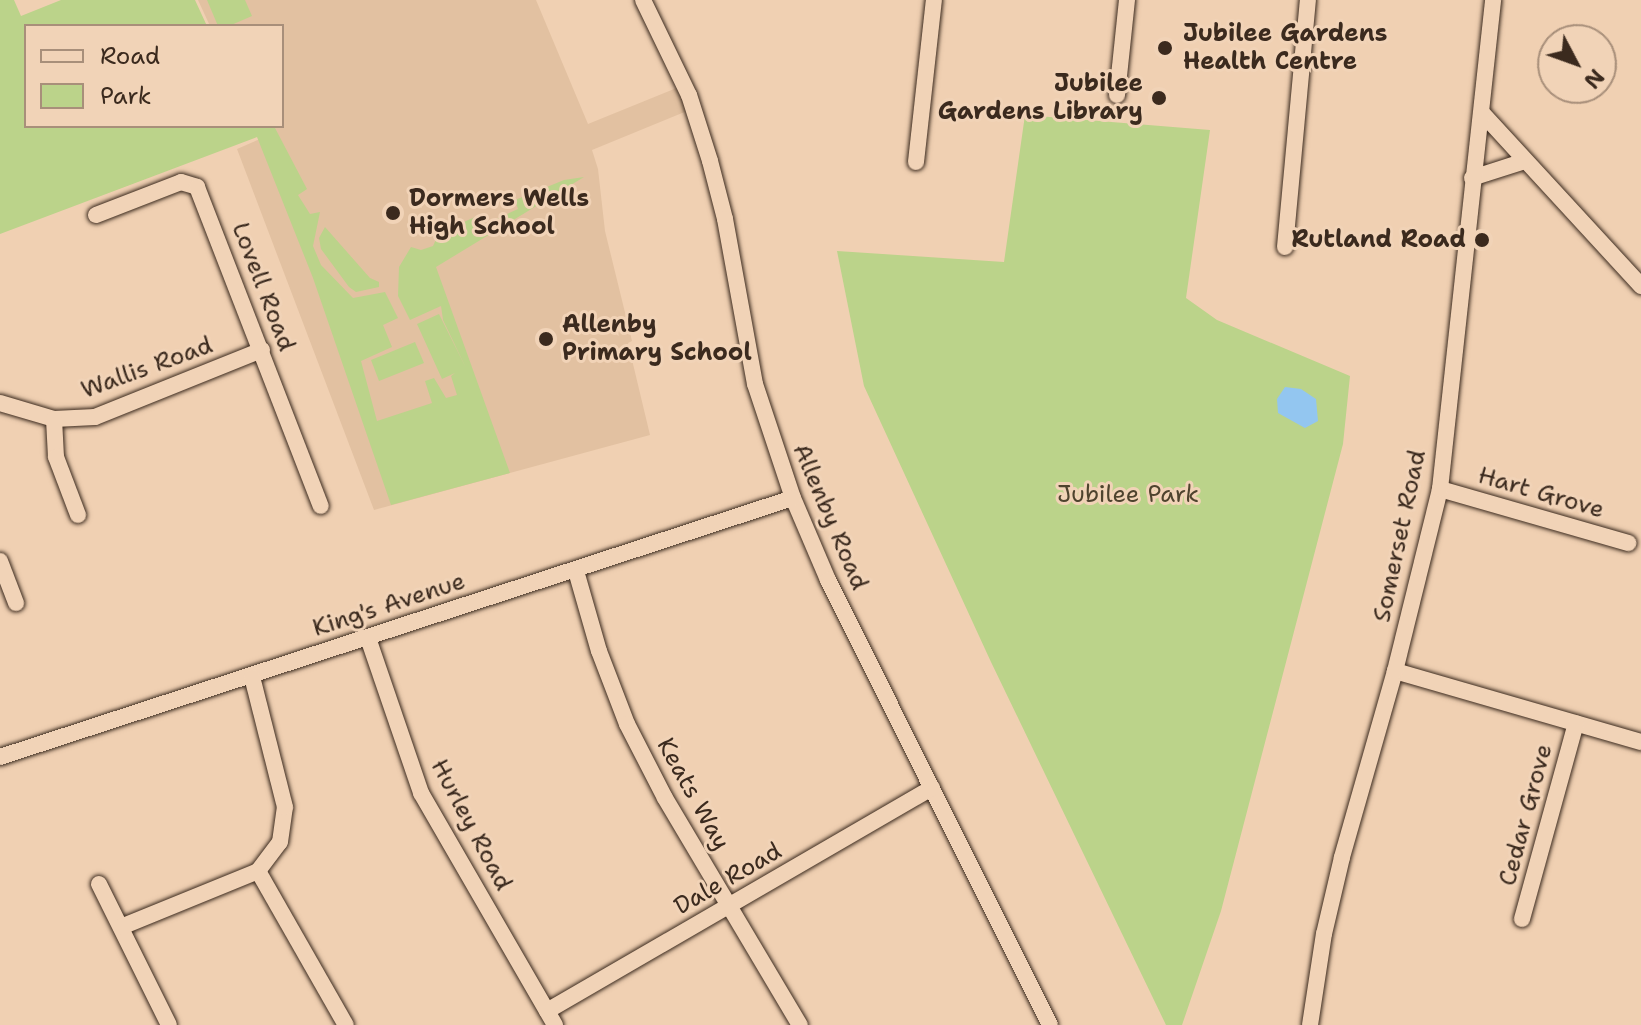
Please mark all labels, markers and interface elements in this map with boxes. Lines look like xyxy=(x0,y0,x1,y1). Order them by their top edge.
place label: Jubilee Gardens Health Centre xyxy=(1183,20,1387,76)
legend xyxy=(24,24,284,128)
north arrow xyxy=(1537,24,1617,104)
marker: Jubilee Gardens Health Centre xyxy=(1154,37,1176,59)
text: Road xyxy=(100,40,160,72)
text: N xyxy=(1577,63,1611,95)
place label: Jubilee Gardens Library xyxy=(938,70,1143,126)
text: Park xyxy=(100,80,152,112)
marker: Jubilee Gardens Library xyxy=(1150,89,1168,107)
place label: Dormers Wells High School xyxy=(409,185,589,241)
marker: Dormers Wells High School xyxy=(384,204,402,222)
street label: Lovell Road xyxy=(225,219,301,355)
place label: Rutland Road xyxy=(1291,226,1466,254)
marker: Rutland Road xyxy=(1473,231,1491,249)
place label: Allenby Primary School xyxy=(562,311,752,367)
marker: Allenby Primary School xyxy=(537,330,555,348)
street label: Wallis Road xyxy=(77,331,217,405)
street label: Allenby Road xyxy=(786,440,874,594)
street label: Somerset Road xyxy=(1368,447,1432,625)
street label: Hart Grove xyxy=(1475,461,1607,525)
park label: Jubilee Park xyxy=(1057,481,1199,509)
street label: King's Avenue xyxy=(309,567,469,643)
street label: Keats Way xyxy=(650,733,736,855)
street label: Cedar Grove xyxy=(1493,741,1559,889)
street label: Hurley Road xyxy=(424,754,518,896)
street label: Dale Road xyxy=(669,837,787,921)

